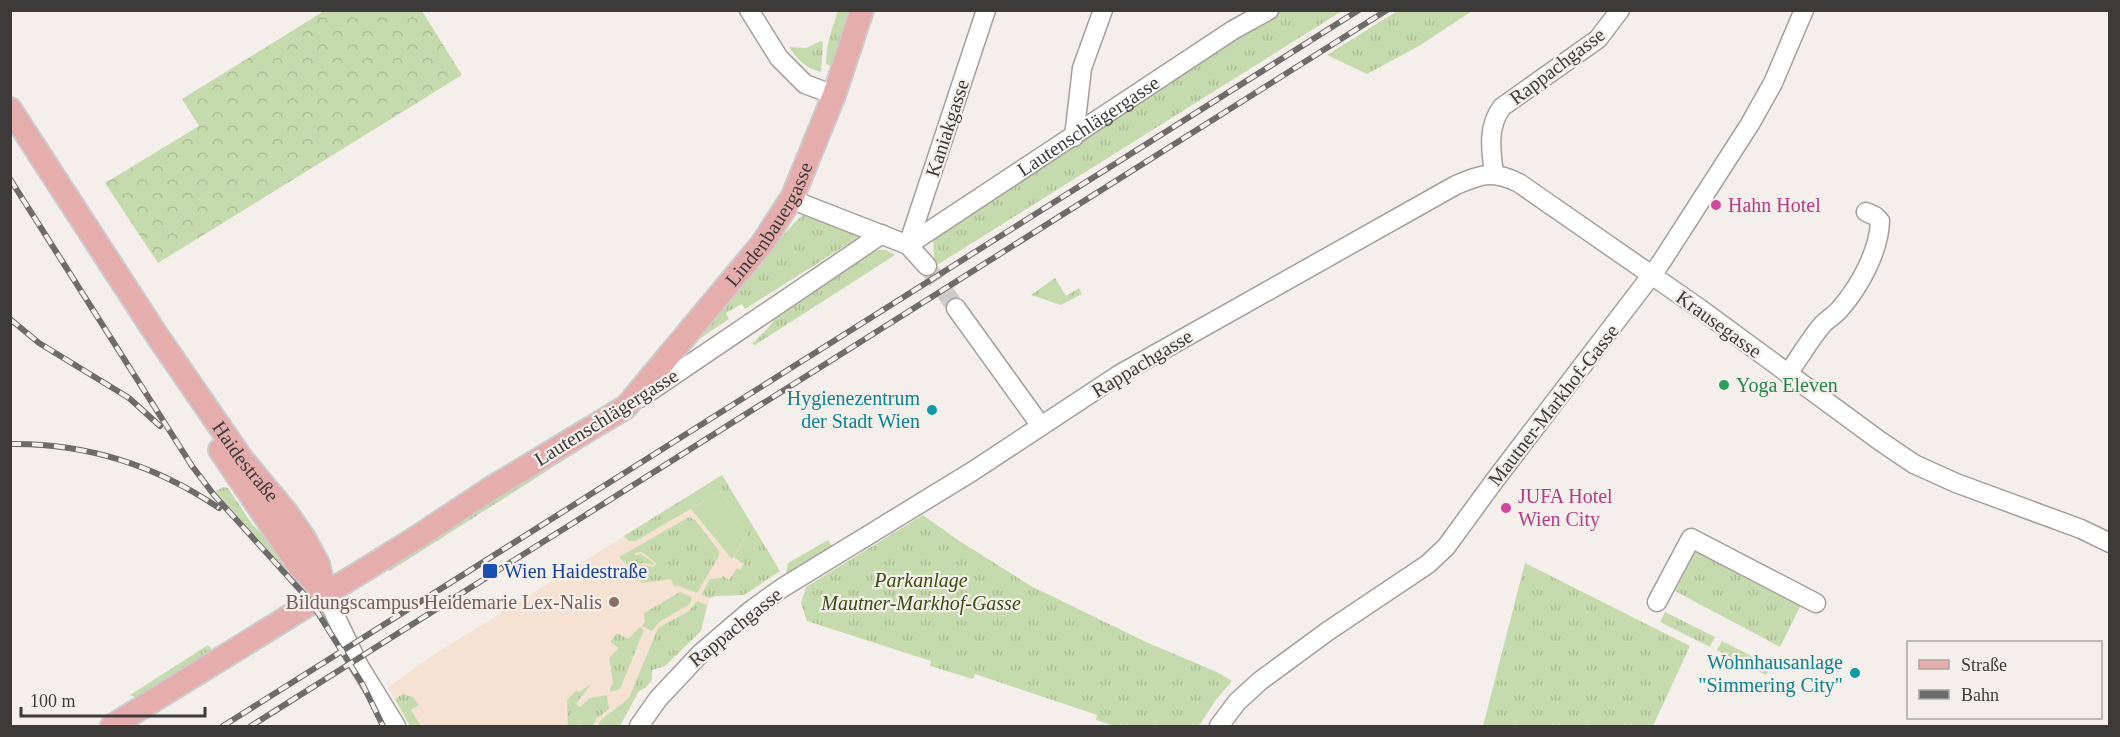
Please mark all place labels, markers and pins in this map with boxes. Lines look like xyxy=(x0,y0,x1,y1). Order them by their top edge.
place label: Hahn Hotel xyxy=(1728,194,1821,216)
marker: Hahn Hotel xyxy=(1709,198,1723,212)
place label: Yoga Eleven xyxy=(1736,374,1838,397)
marker: Yoga Eleven xyxy=(1717,378,1731,392)
place label: Hygienezentrum der Stadt Wien xyxy=(787,387,920,432)
marker: Hygienezentrum der Stadt Wien xyxy=(925,403,939,417)
place label: JUFA Hotel Wien City xyxy=(1518,485,1613,531)
marker: JUFA Hotel Wien City xyxy=(1499,501,1513,515)
place label: Wien Haidestraße xyxy=(504,560,647,582)
marker: Wien Haidestraße xyxy=(481,562,499,580)
place label: Bildungscampus Heidemarie Lex-Nalis xyxy=(285,591,602,614)
marker: Bildungscampus Heidemarie Lex-Nalis xyxy=(607,595,621,609)
place label: Wohnhausanlage "Simmering City" xyxy=(1698,651,1843,697)
marker: Wohnhausanlage "Simmering City" xyxy=(1848,666,1862,680)

